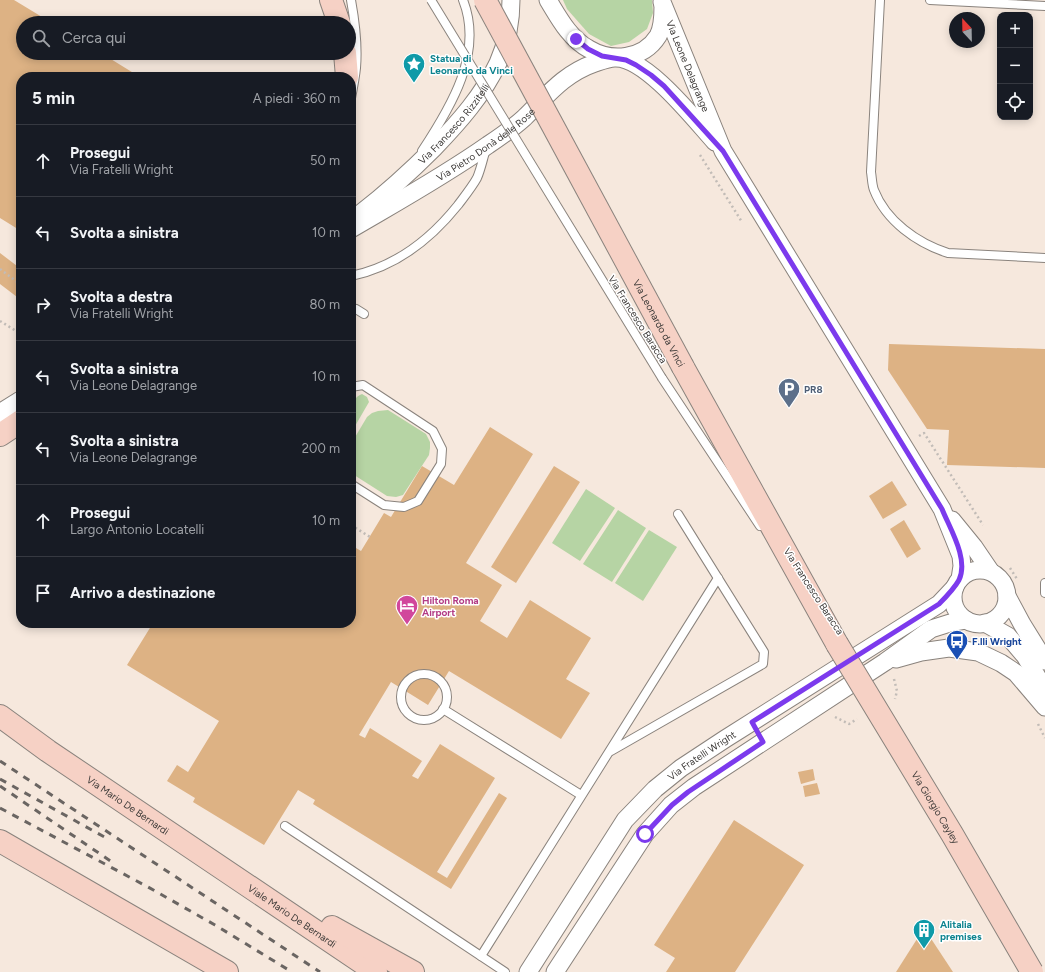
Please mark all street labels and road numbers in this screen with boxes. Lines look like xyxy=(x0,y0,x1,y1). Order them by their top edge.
street label: Via Leone Delagrange xyxy=(663,18,712,114)
street label: Via Francesco Rizzitelli xyxy=(416,81,492,167)
street label: Via Pietro Donà delle Rose xyxy=(434,105,538,184)
street label: Via Francesco Baracca xyxy=(605,273,670,366)
street label: Via Leonardo da Vinci xyxy=(630,277,688,369)
street label: Via Francesco Baracca xyxy=(781,545,847,637)
street label: Via Fratelli Wright xyxy=(665,728,738,783)
street label: Via Giorgio Cayley xyxy=(908,769,963,847)
street label: Via Mario De Bernardi xyxy=(84,773,172,838)
street label: Viale Mario De Bernardi xyxy=(245,882,339,951)

